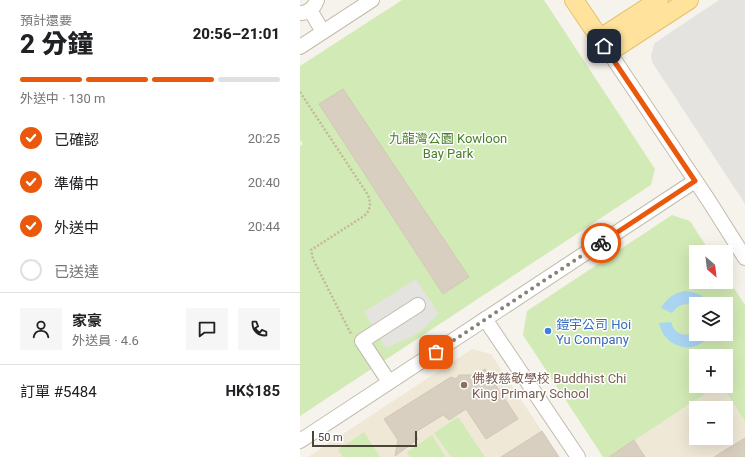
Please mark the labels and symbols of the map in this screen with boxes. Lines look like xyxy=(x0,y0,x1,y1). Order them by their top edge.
pin xyxy=(587,29,621,63)
park label: 九龍灣公園 Kowloon Bay Park xyxy=(389,131,507,161)
courier xyxy=(581,223,621,263)
north arrow xyxy=(689,245,733,289)
place label: 鎧宇公司 Hoi Yu Company xyxy=(556,317,631,347)
marker: 鎧宇公司 Hoi Yu Company xyxy=(543,326,553,336)
pin xyxy=(419,335,453,369)
place label: 佛教慈敬學校 Buddhist Chi King Primary School xyxy=(472,371,626,401)
marker: 佛教慈敬學校 Buddhist Chi King Primary School xyxy=(459,380,469,390)
scale bar xyxy=(312,429,417,448)

